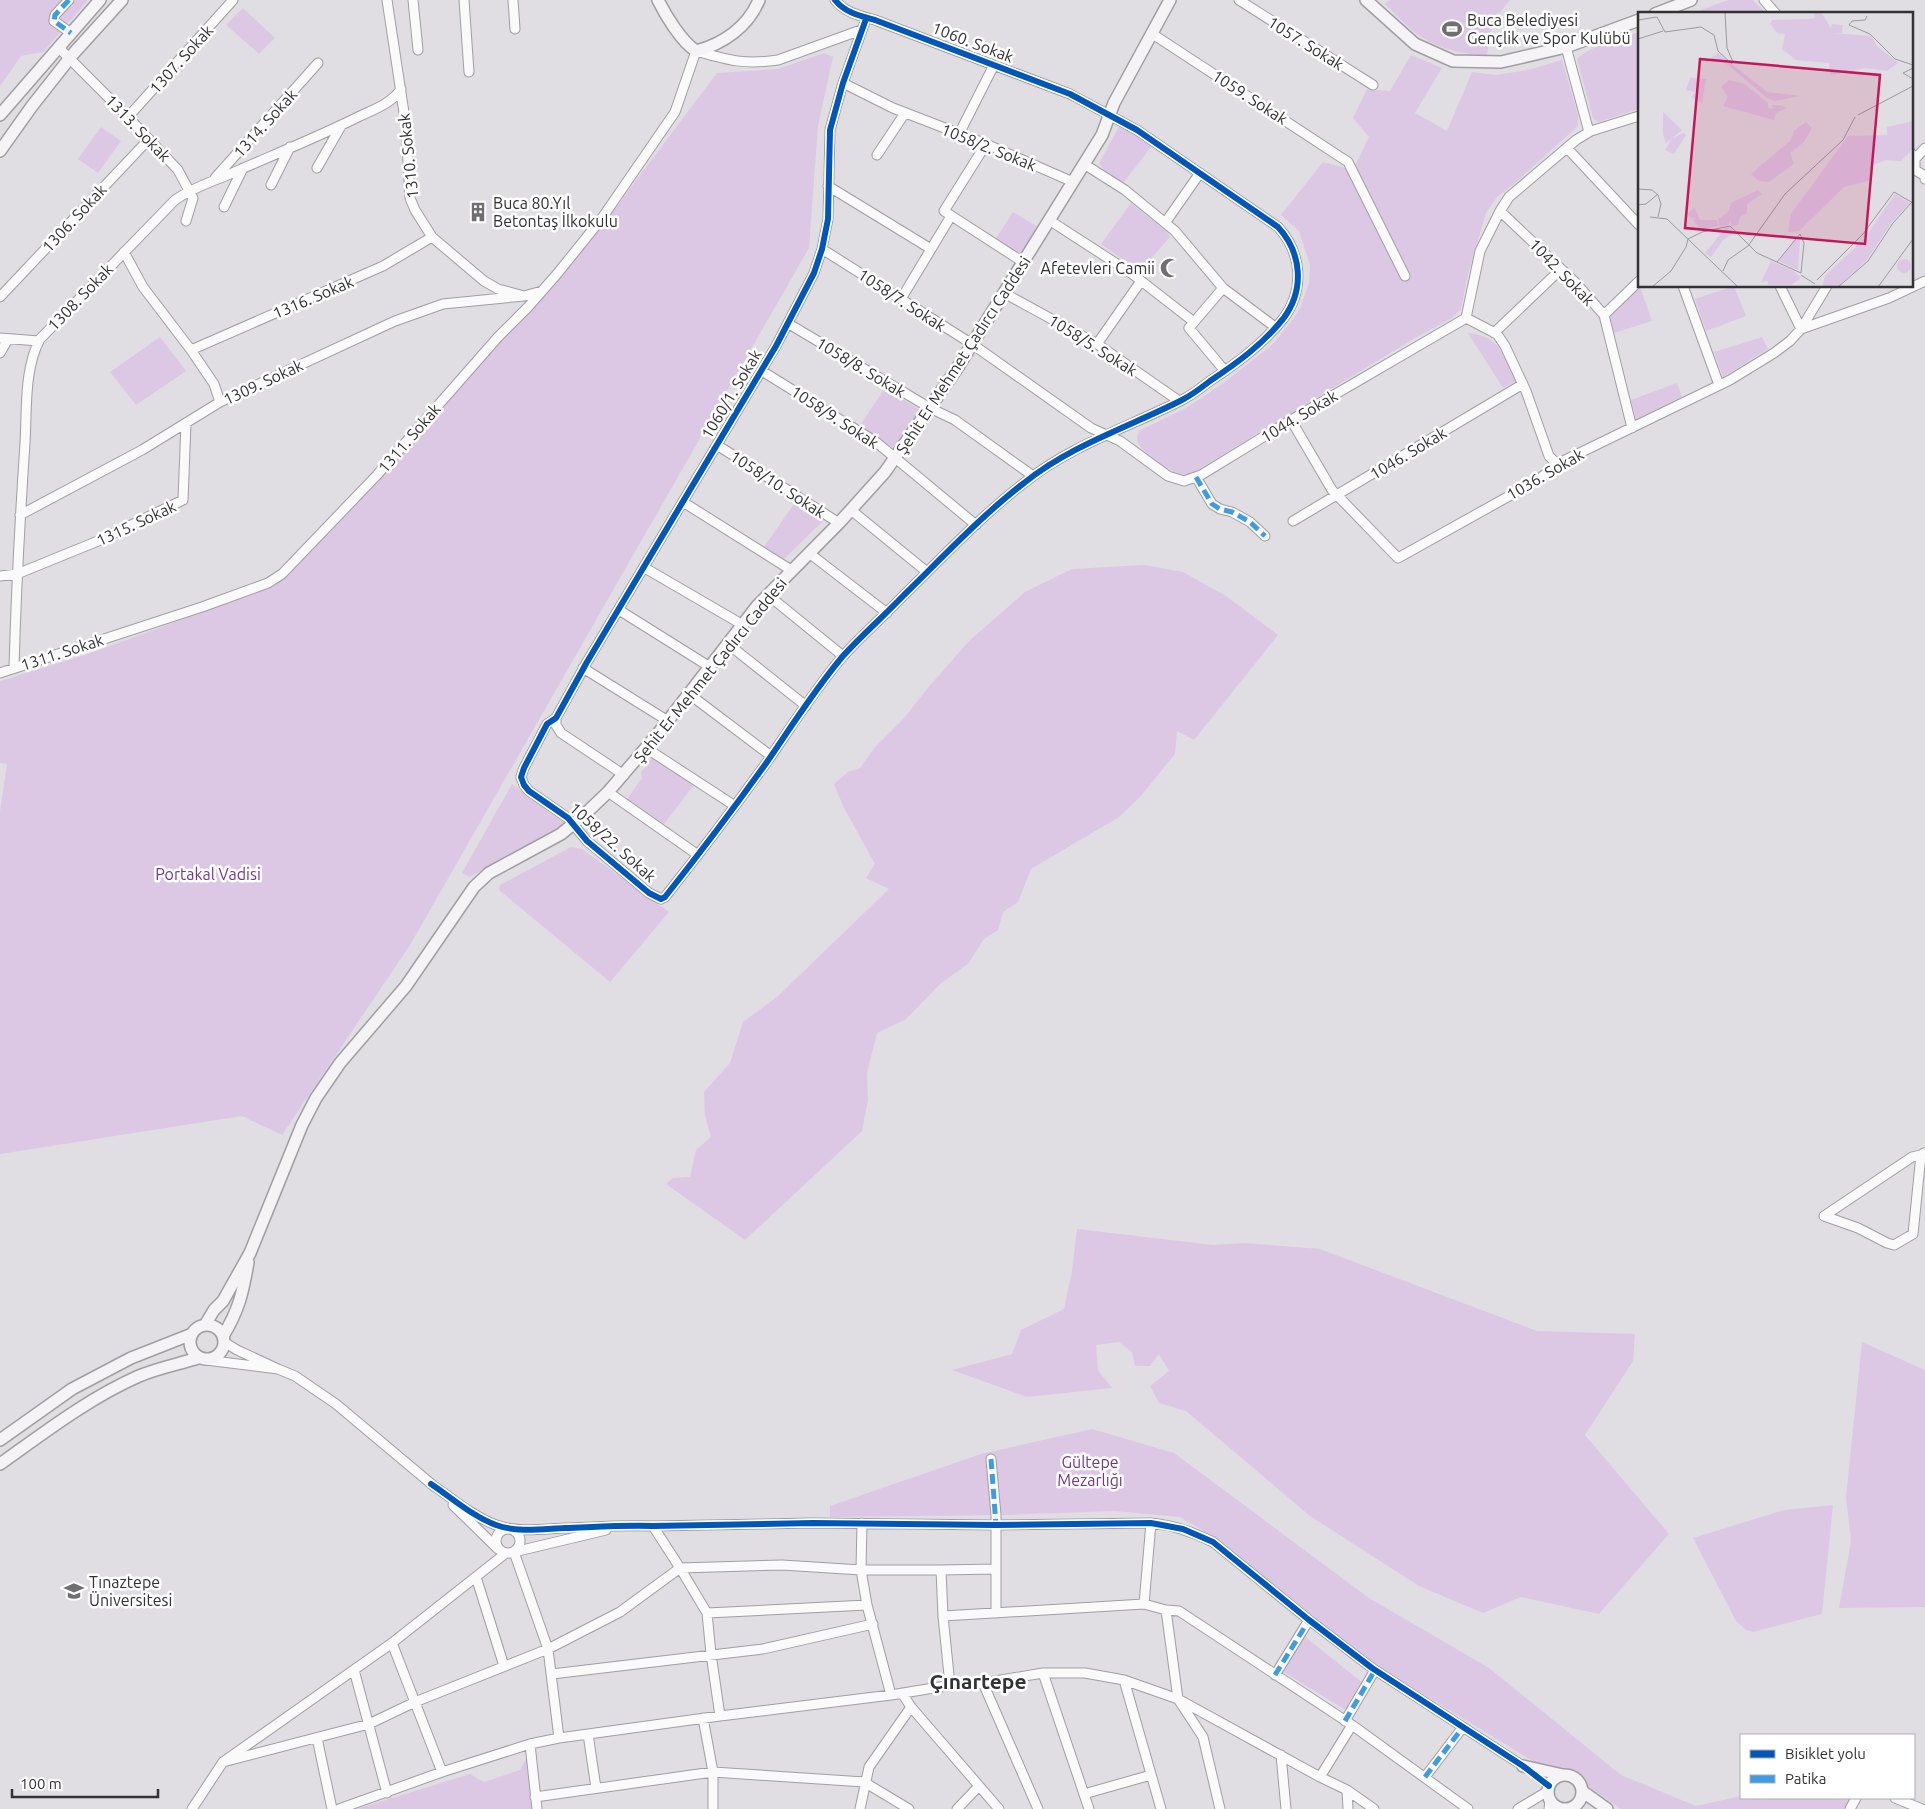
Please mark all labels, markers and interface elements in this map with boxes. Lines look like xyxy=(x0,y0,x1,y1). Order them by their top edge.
place label: Buca Belediyesi Gençlik ve Spor Kulübü xyxy=(1467,11,1631,47)
inset map xyxy=(1638,12,1912,288)
street label: 1057. Sokak xyxy=(1265,13,1347,73)
street label: 1060. Sokak xyxy=(930,18,1016,66)
sports icon: Buca Belediyesi Gençlik ve Spor Kulübü xyxy=(1441,18,1463,40)
street label: 1307. Sokak xyxy=(146,21,216,97)
street label: 1059. Sokak xyxy=(1209,66,1291,128)
street label: 1314. Sokak xyxy=(230,85,300,161)
street label: 1313. Sokak xyxy=(102,91,174,165)
street label: 1310. Sokak xyxy=(395,112,421,200)
street label: 1058/2. Sokak xyxy=(939,120,1039,174)
street label: 1306. Sokak xyxy=(38,180,110,256)
place label: Buca 80.Yıl Betontaş İlkokulu xyxy=(493,194,618,230)
building icon: Buca 80.Yıl Betontaş İlkokulu xyxy=(467,201,489,223)
street label: 1042. Sokak xyxy=(1526,235,1598,309)
street label: Şehit Er Mehmet Çadırcı Caddesi xyxy=(892,253,1034,457)
mosque icon: Afetevleri Camii xyxy=(1159,257,1181,279)
place label: Afetevleri Camii xyxy=(1041,259,1155,277)
street label: 1308. Sokak xyxy=(44,260,116,334)
street label: 1058/7. Sokak xyxy=(855,265,949,335)
street label: 1316. Sokak xyxy=(270,272,356,322)
street label: 1058/5. Sokak xyxy=(1046,311,1140,379)
street label: 1058/8. Sokak xyxy=(813,333,909,401)
street label: 1060/1. Sokak xyxy=(697,346,765,442)
street label: 1309. Sokak xyxy=(220,356,306,408)
street label: 1058/9. Sokak xyxy=(788,382,882,452)
street label: 1044. Sokak xyxy=(1258,386,1340,446)
street label: 1311. Sokak xyxy=(374,400,444,476)
street label: 1046. Sokak xyxy=(1367,423,1449,483)
street label: 1036. Sokak xyxy=(1503,445,1587,503)
street label: 1058/10. Sokak xyxy=(727,447,829,521)
street label: 1315. Sokak xyxy=(93,497,179,549)
street label: Şehit Er Mehmet Çadırcı Caddesi xyxy=(630,574,790,766)
street label: 1311. Sokak xyxy=(18,630,106,674)
street label: 1058/22. Sokak xyxy=(566,799,660,885)
park label: Portakal Vadisi xyxy=(155,865,261,883)
park label: Gültepe Mezarlığı xyxy=(1057,1453,1123,1489)
place label: Tınaztepe Üniversitesi xyxy=(89,1573,172,1609)
school or university icon: Tınaztepe Üniversitesi xyxy=(63,1580,85,1602)
district label: Çınartepe xyxy=(929,1669,1027,1693)
legend xyxy=(1740,1734,1915,1799)
text: Bisiklet yolu xyxy=(1785,1745,1866,1762)
scale bar xyxy=(12,1766,159,1798)
text: Patika xyxy=(1785,1770,1826,1787)
text: 100 m xyxy=(20,1775,62,1792)

